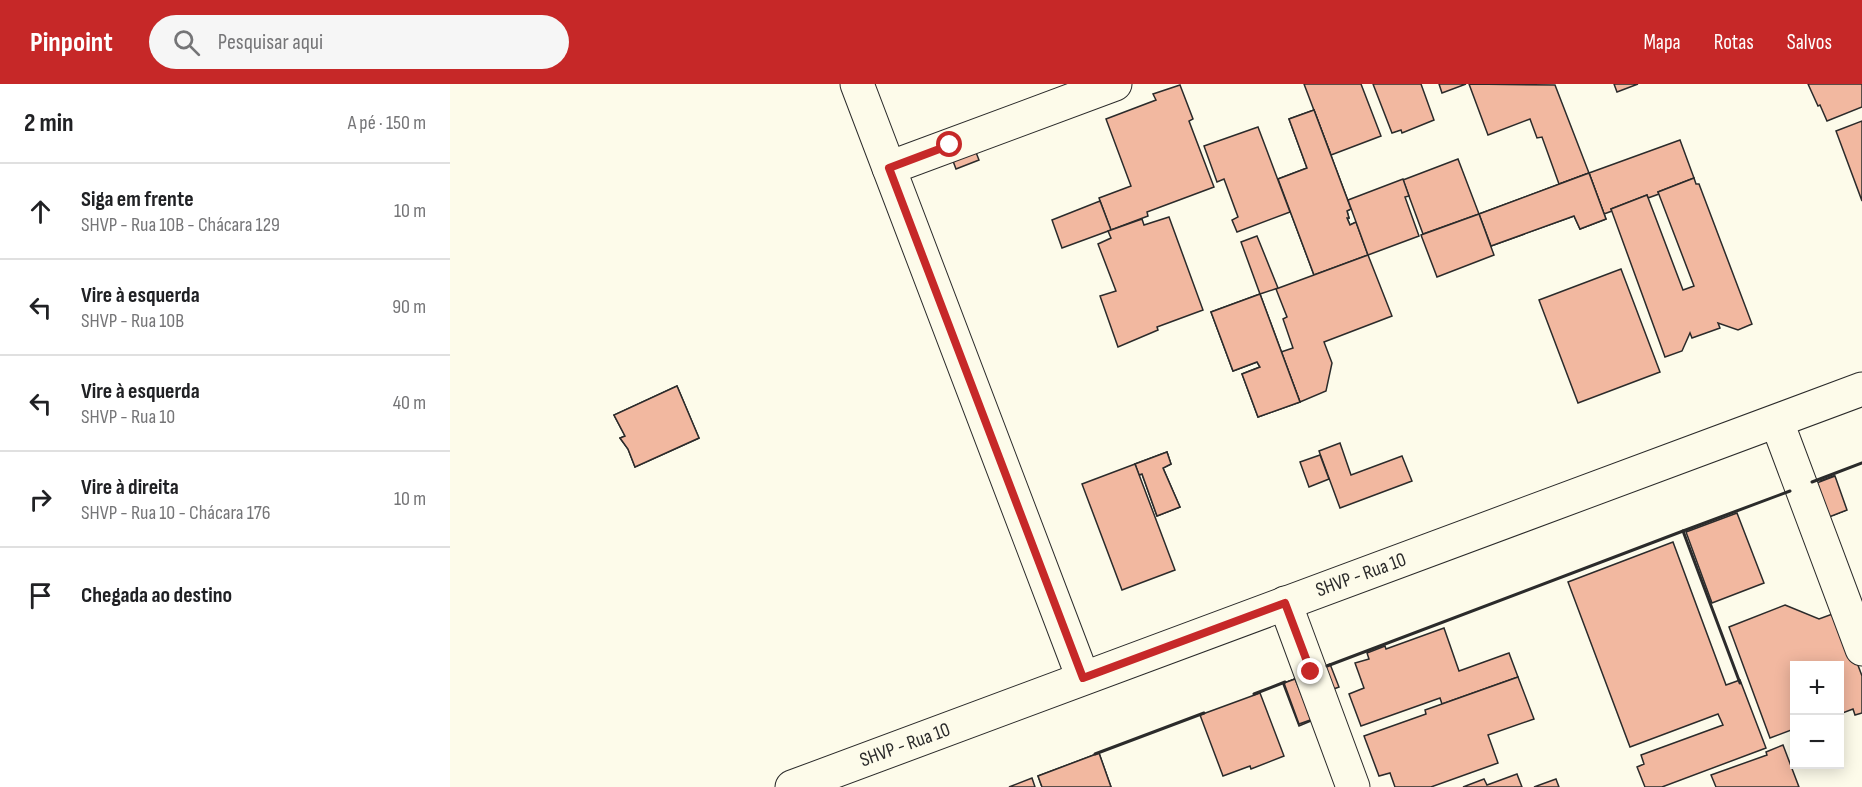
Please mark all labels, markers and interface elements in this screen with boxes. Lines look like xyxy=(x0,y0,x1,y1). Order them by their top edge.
search box xyxy=(149,15,569,69)
text: Pinpoint xyxy=(30,26,113,59)
icon: search xyxy=(170,26,203,59)
text: Pesquisar aqui xyxy=(218,29,323,56)
text: Mapa xyxy=(1643,30,1681,55)
text: Rotas xyxy=(1714,30,1754,55)
text: Salvos xyxy=(1787,30,1832,55)
text: 2 min xyxy=(24,108,74,139)
text: A pé · 150 m xyxy=(348,111,426,135)
route start xyxy=(936,131,962,157)
text: Siga em frente xyxy=(81,186,194,213)
icon: ahead xyxy=(24,195,57,228)
text: 10 m xyxy=(394,199,426,223)
text: SHVP - Rua 10B - Chácara 129 xyxy=(81,213,280,237)
text: Vire à esquerda xyxy=(81,282,200,309)
icon: left xyxy=(24,291,57,324)
text: 90 m xyxy=(392,295,426,319)
text: SHVP - Rua 10B xyxy=(81,309,184,333)
text: Vire à esquerda xyxy=(81,378,200,405)
icon: left xyxy=(24,387,57,420)
text: 40 m xyxy=(393,391,426,415)
text: SHVP - Rua 10 xyxy=(81,405,175,429)
text: Vire à direita xyxy=(81,474,179,501)
icon: right xyxy=(24,483,57,516)
text: 10 m xyxy=(394,487,426,511)
text: SHVP - Rua 10 - Chácara 176 xyxy=(81,501,270,525)
street label: SHVP - Rua 10 xyxy=(1313,548,1409,602)
icon: arrive xyxy=(24,579,57,612)
text: Chegada ao destino xyxy=(81,582,232,609)
route end xyxy=(1297,658,1323,684)
map controls xyxy=(1790,661,1844,769)
button: + xyxy=(1790,661,1844,715)
button: − xyxy=(1790,715,1844,769)
street label: SHVP - Rua 10 xyxy=(857,718,953,772)

